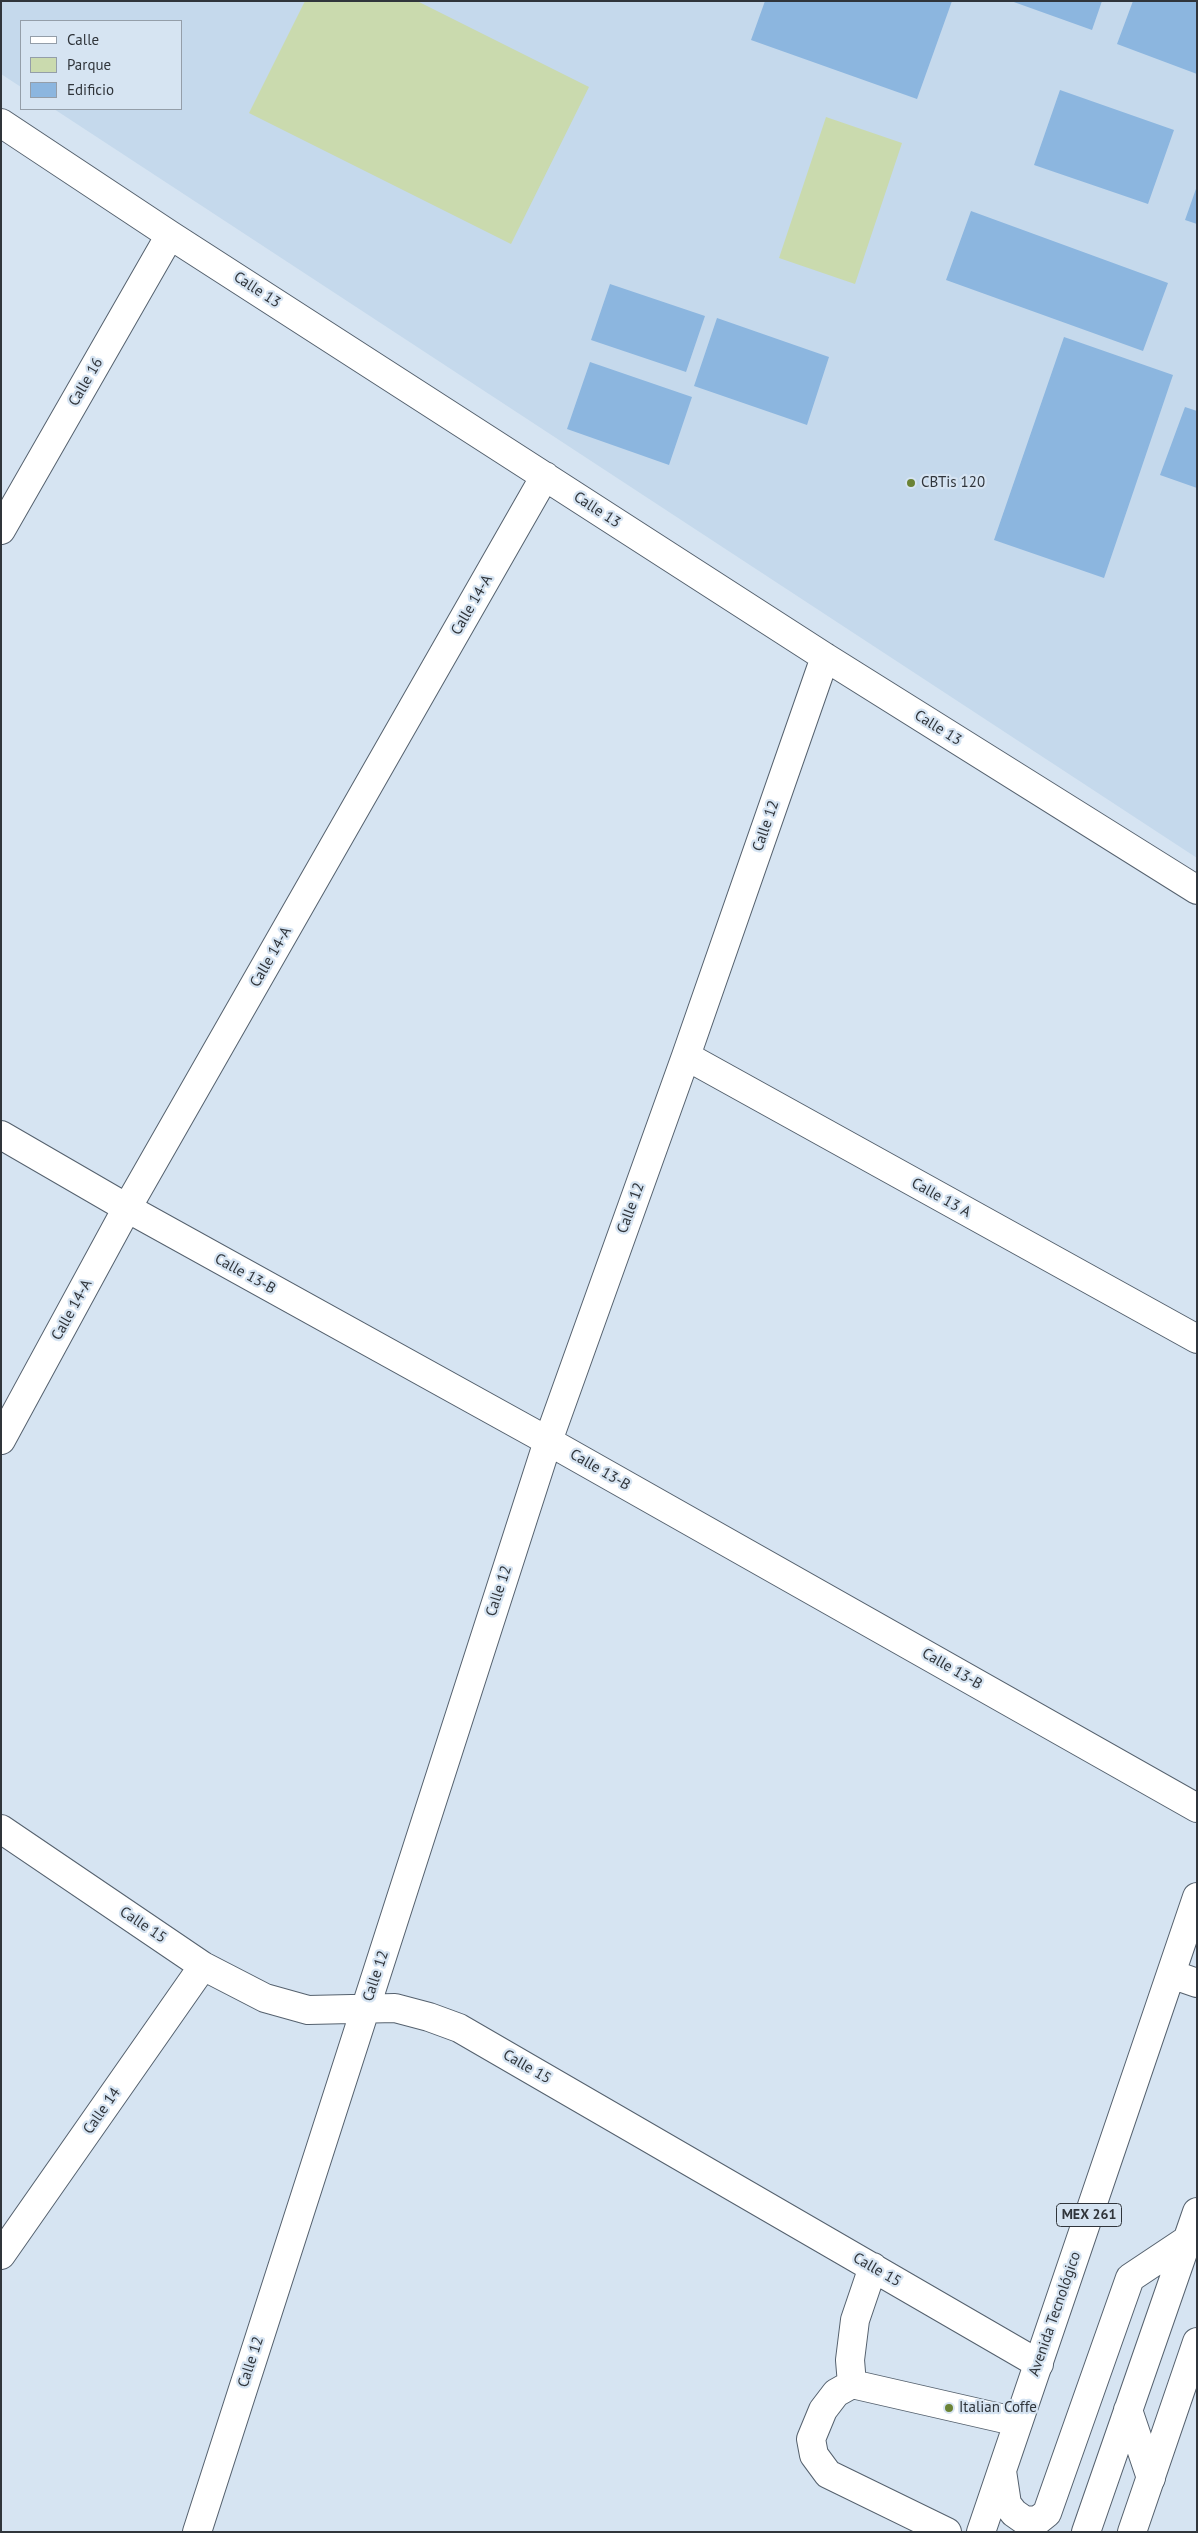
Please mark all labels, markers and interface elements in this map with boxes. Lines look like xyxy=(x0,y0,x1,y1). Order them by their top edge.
legend xyxy=(20,20,182,110)
text: Calle xyxy=(67,30,99,49)
text: Parque xyxy=(67,55,111,74)
text: Edificio xyxy=(67,80,114,99)
street label: Calle 13 xyxy=(230,268,284,312)
street label: Calle 16 xyxy=(65,355,107,409)
place label: CBTis 120 xyxy=(921,474,985,492)
marker: CBTis 120 xyxy=(905,477,917,489)
street label: Calle 13 xyxy=(570,488,624,532)
street label: Calle 14-A xyxy=(448,572,496,638)
street label: Calle 13 xyxy=(911,706,965,750)
street label: Calle 12 xyxy=(749,798,783,854)
street label: Calle 14-A xyxy=(247,924,295,990)
street label: Calle 13 A xyxy=(908,1174,974,1222)
street label: Calle 12 xyxy=(614,1180,648,1236)
street label: Calle 13-B xyxy=(211,1250,279,1298)
street label: Calle 14-A xyxy=(48,1276,96,1344)
street label: Calle 13-B xyxy=(567,1446,633,1494)
street label: Calle 12 xyxy=(482,1563,516,1619)
street label: Calle 13-B xyxy=(919,1645,985,1693)
street label: Calle 15 xyxy=(116,1903,170,1947)
street label: Calle 12 xyxy=(359,1948,393,2004)
street label: Calle 15 xyxy=(500,2046,554,2088)
street label: Calle 14 xyxy=(80,2084,124,2138)
road number: MEX 261 xyxy=(1056,2204,1122,2226)
street label: Calle 15 xyxy=(850,2249,904,2291)
street label: Avenida Tecnológico xyxy=(1025,2249,1085,2379)
street label: Calle 12 xyxy=(234,2334,268,2390)
place label: Italian Coffe xyxy=(959,2399,1037,2417)
marker: Italian Coffe xyxy=(943,2402,955,2414)

